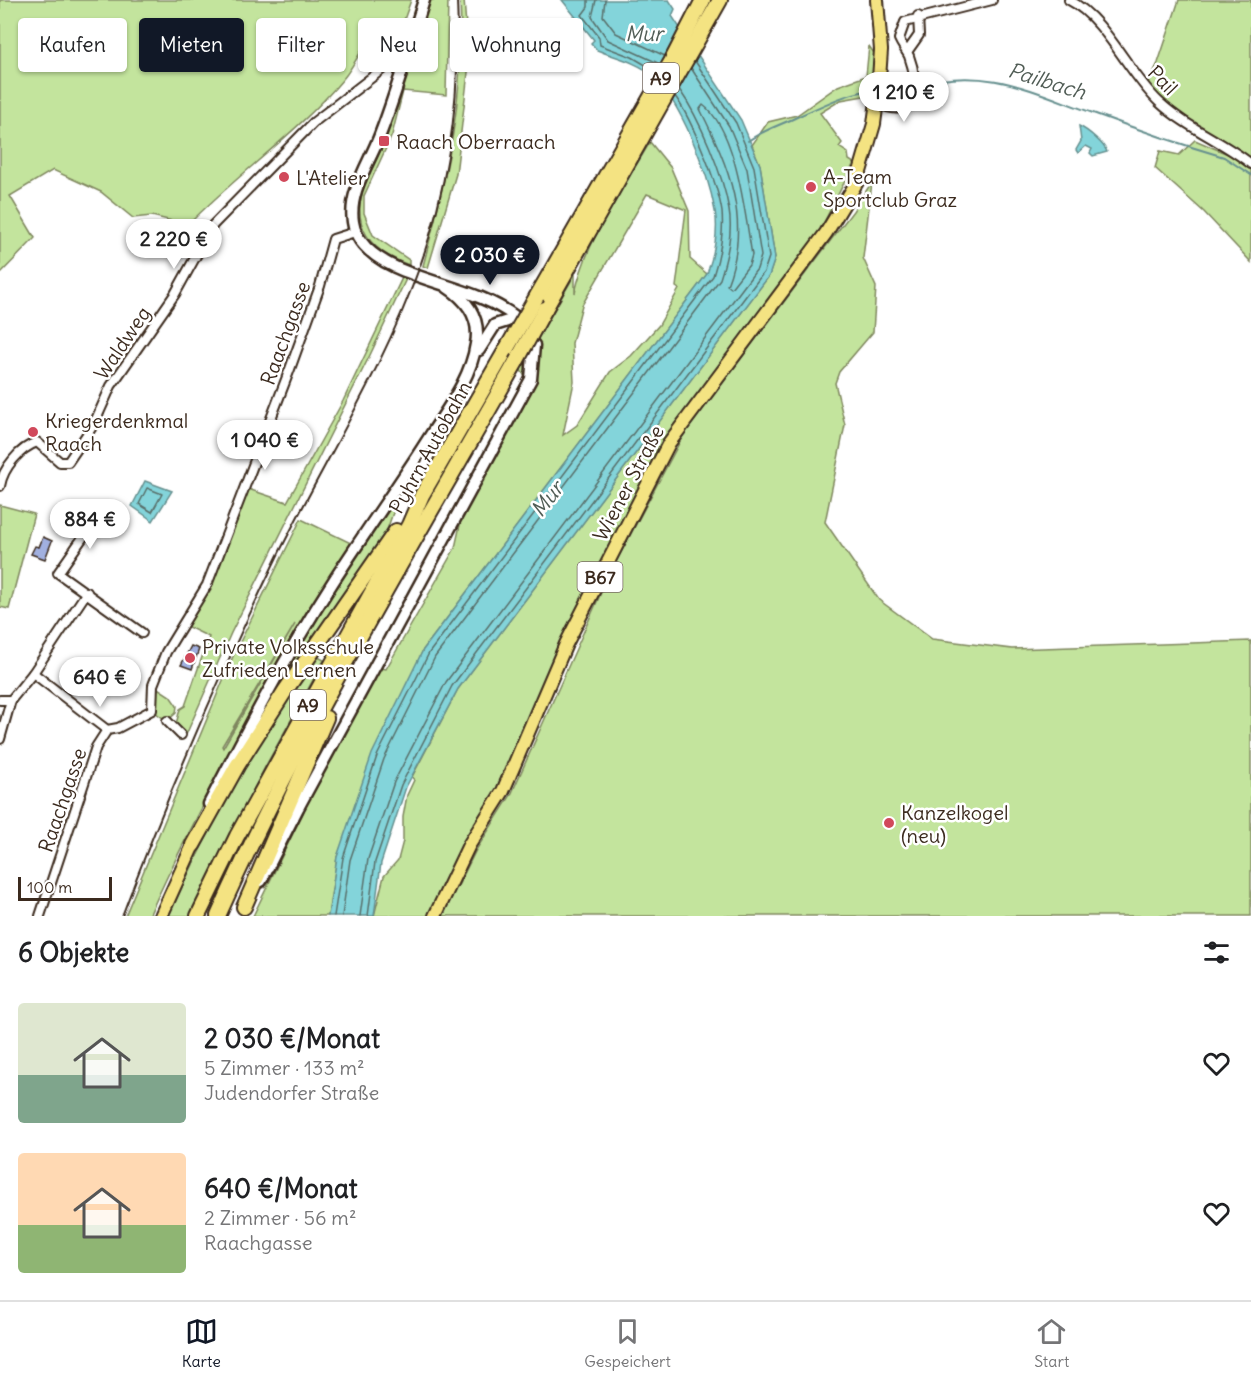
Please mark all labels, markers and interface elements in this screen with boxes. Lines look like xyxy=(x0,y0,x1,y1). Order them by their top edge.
chip: Kaufen xyxy=(18,18,127,72)
chip: Mieten xyxy=(139,18,244,72)
chip: Filter xyxy=(256,18,346,72)
chip: Neu xyxy=(358,18,438,72)
chip: Wohnung xyxy=(450,18,583,72)
water label: Mur xyxy=(625,20,665,47)
water label: Pailbach xyxy=(1005,56,1090,106)
street label: Pail xyxy=(1143,60,1183,100)
road number: A9 xyxy=(643,63,679,93)
pin: 1 210 € xyxy=(849,72,959,123)
text: 1 210 € xyxy=(873,79,935,104)
place label: Raach Oberraach xyxy=(396,129,556,154)
marker: Raach Oberraach xyxy=(377,134,391,148)
place label: A-Team Sportclub Graz xyxy=(823,164,957,212)
place label: L'Atelier xyxy=(296,165,366,190)
marker: L'Atelier xyxy=(277,170,291,184)
marker: A-Team Sportclub Graz xyxy=(804,180,818,194)
pin: 2 220 € xyxy=(119,219,229,270)
text: 2 220 € xyxy=(140,226,208,251)
pin: 2 030 € xyxy=(435,235,545,286)
text: 2 030 € xyxy=(454,242,526,267)
street label: Raachgasse xyxy=(255,278,315,388)
street label: Waldweg xyxy=(88,302,156,384)
street label: Pyhrn Autobahn xyxy=(383,376,477,518)
place label: Kriegerdenkmal Raach xyxy=(45,408,188,456)
pin: 1 040 € xyxy=(210,420,320,471)
street label: Wiener Straße xyxy=(587,421,669,545)
marker: Kriegerdenkmal Raach xyxy=(26,425,40,439)
text: 1 040 € xyxy=(231,427,299,452)
water label: Mur xyxy=(525,474,571,522)
pin: 884 € xyxy=(48,499,132,550)
text: 884 € xyxy=(64,506,116,531)
road number: B67 xyxy=(578,562,622,592)
place label: Private Volksschule Zufrieden Lernen xyxy=(202,634,374,682)
marker: Private Volksschule Zufrieden Lernen xyxy=(183,651,197,665)
pin: 640 € xyxy=(58,657,142,708)
text: 640 € xyxy=(73,664,127,689)
road number: A9 xyxy=(290,690,326,720)
street label: Raachgasse xyxy=(33,745,91,855)
place label: Kanzelkogel (neu) xyxy=(901,800,1008,848)
marker: Kanzelkogel (neu) xyxy=(882,816,896,830)
scale bar xyxy=(18,874,112,902)
text: 100 m xyxy=(27,877,72,897)
text: 6 Objekte xyxy=(18,936,129,969)
icon: filters xyxy=(1200,936,1233,969)
text: 2 030 €/Monat xyxy=(204,1022,380,1055)
icon: home xyxy=(66,1027,138,1099)
icon: heart xyxy=(1200,1047,1233,1080)
text: 5 Zimmer · 133 m² xyxy=(204,1055,365,1080)
text: Judendorfer Straße xyxy=(204,1080,379,1105)
text: 640 €/Monat xyxy=(204,1172,358,1205)
icon: home xyxy=(66,1177,138,1249)
icon: heart xyxy=(1200,1197,1233,1230)
text: 2 Zimmer · 56 m² xyxy=(204,1205,356,1230)
text: Raachgasse xyxy=(204,1230,313,1255)
tab: Karte xyxy=(182,1315,221,1371)
tab: Gespeichert xyxy=(584,1315,671,1371)
tab: Start xyxy=(1034,1315,1069,1371)

